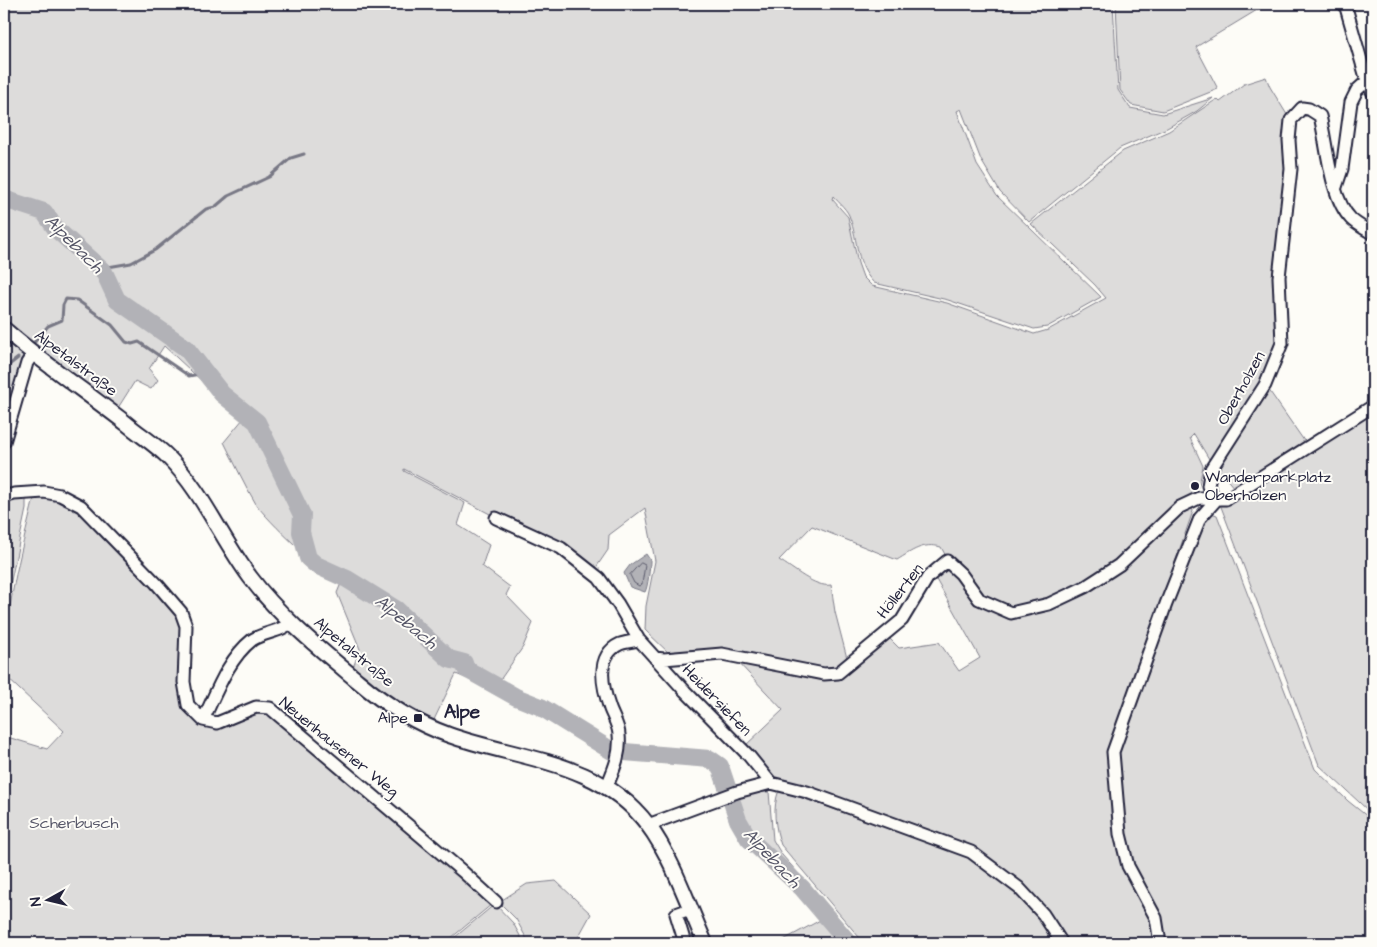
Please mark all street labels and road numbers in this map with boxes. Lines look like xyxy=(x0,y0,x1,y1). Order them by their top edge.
street label: Alpetalstraße xyxy=(30,324,122,402)
street label: Oberholzen xyxy=(1212,347,1270,429)
street label: Höllerten xyxy=(872,559,928,623)
street label: Alpetalstraße xyxy=(309,612,399,692)
street label: Heidersiefen xyxy=(677,659,757,741)
street label: Neuenhausener Weg xyxy=(274,692,404,803)

